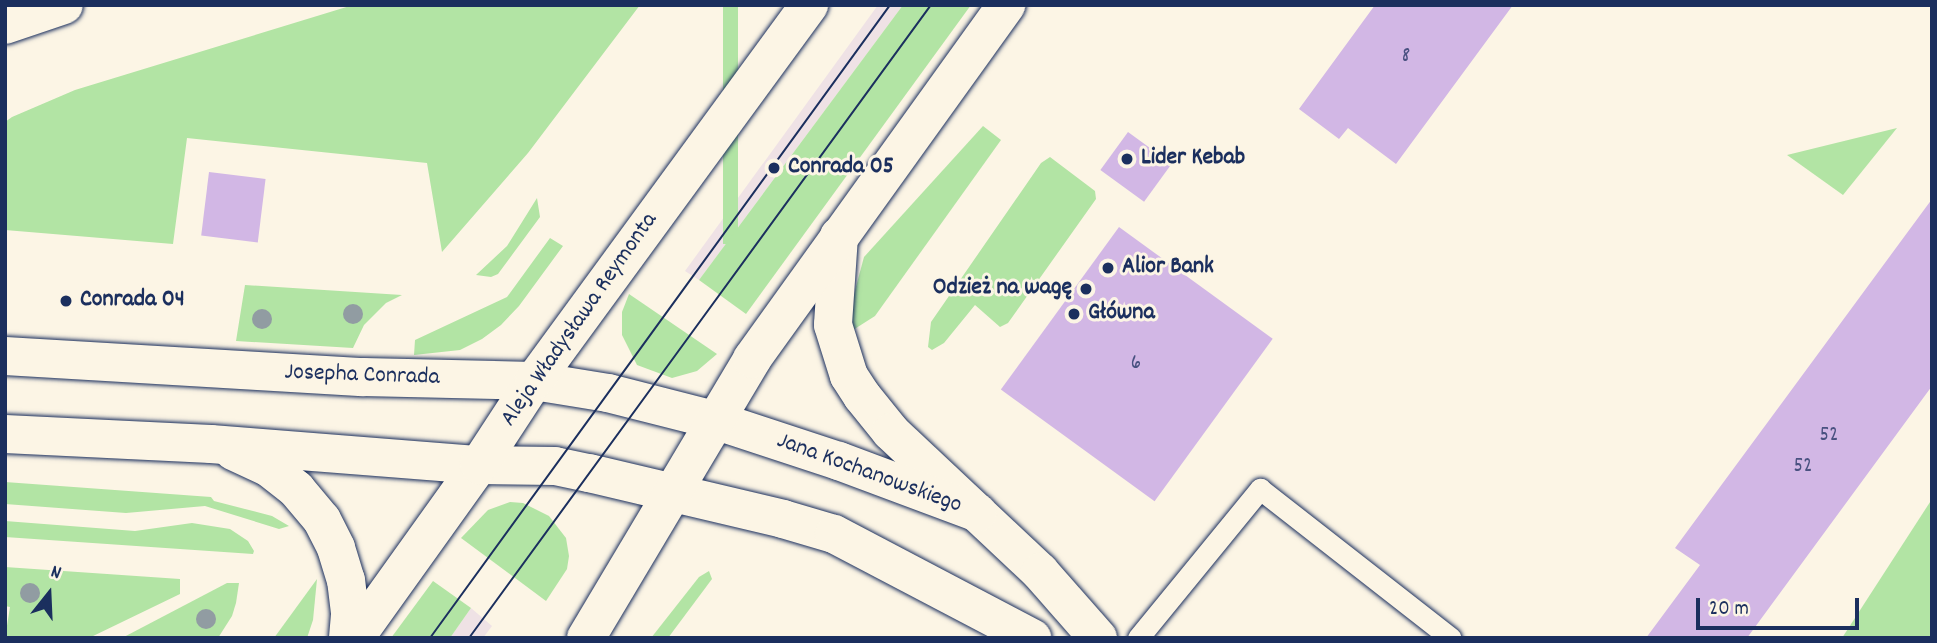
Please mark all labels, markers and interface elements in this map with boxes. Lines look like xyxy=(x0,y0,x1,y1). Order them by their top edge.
house number: 8 xyxy=(1402,44,1410,70)
place label: Lider Kebab xyxy=(1141,145,1245,173)
marker: Lider Kebab xyxy=(1119,151,1135,167)
place label: Conrada 05 xyxy=(788,154,894,182)
marker: Conrada 05 xyxy=(766,160,782,176)
street label: Aleja Władysława Reymonta xyxy=(495,208,665,432)
place label: Alior Bank xyxy=(1122,254,1214,282)
marker: Alior Bank xyxy=(1100,260,1116,276)
place label: Odzież na wagę xyxy=(933,275,1072,303)
marker: Odzież na wagę xyxy=(1078,281,1094,297)
place label: Conrada 04 xyxy=(80,287,185,315)
marker: Conrada 04 xyxy=(58,293,74,309)
place label: Główna xyxy=(1088,300,1155,328)
marker: Główna xyxy=(1066,306,1082,322)
house number: 6 xyxy=(1131,351,1141,377)
street label: Josepha Conrada xyxy=(284,359,440,393)
house number: 52 xyxy=(1820,423,1838,449)
street label: Jana Kochanowskiego xyxy=(773,427,965,521)
house number: 52 xyxy=(1794,454,1812,480)
north arrow xyxy=(14,559,84,629)
text: N xyxy=(47,559,64,588)
scale bar xyxy=(1699,584,1862,628)
text: 20 m xyxy=(1709,595,1749,625)

